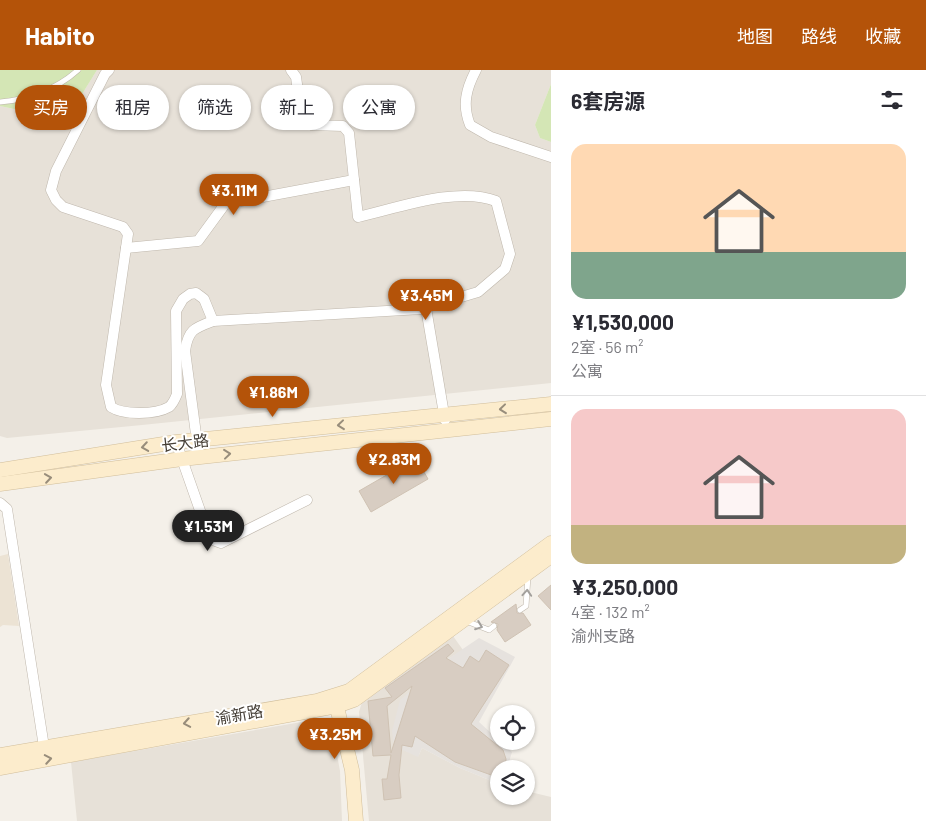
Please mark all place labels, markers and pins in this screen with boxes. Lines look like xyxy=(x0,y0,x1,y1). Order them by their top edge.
pin: ¥3.11M xyxy=(193,174,275,216)
pin: ¥3.45M xyxy=(385,278,467,321)
pin: ¥1.86M xyxy=(232,376,314,418)
pin: ¥2.83M xyxy=(353,442,435,485)
pin: ¥1.53M xyxy=(167,510,249,552)
pin: ¥3.25M xyxy=(294,718,376,760)

